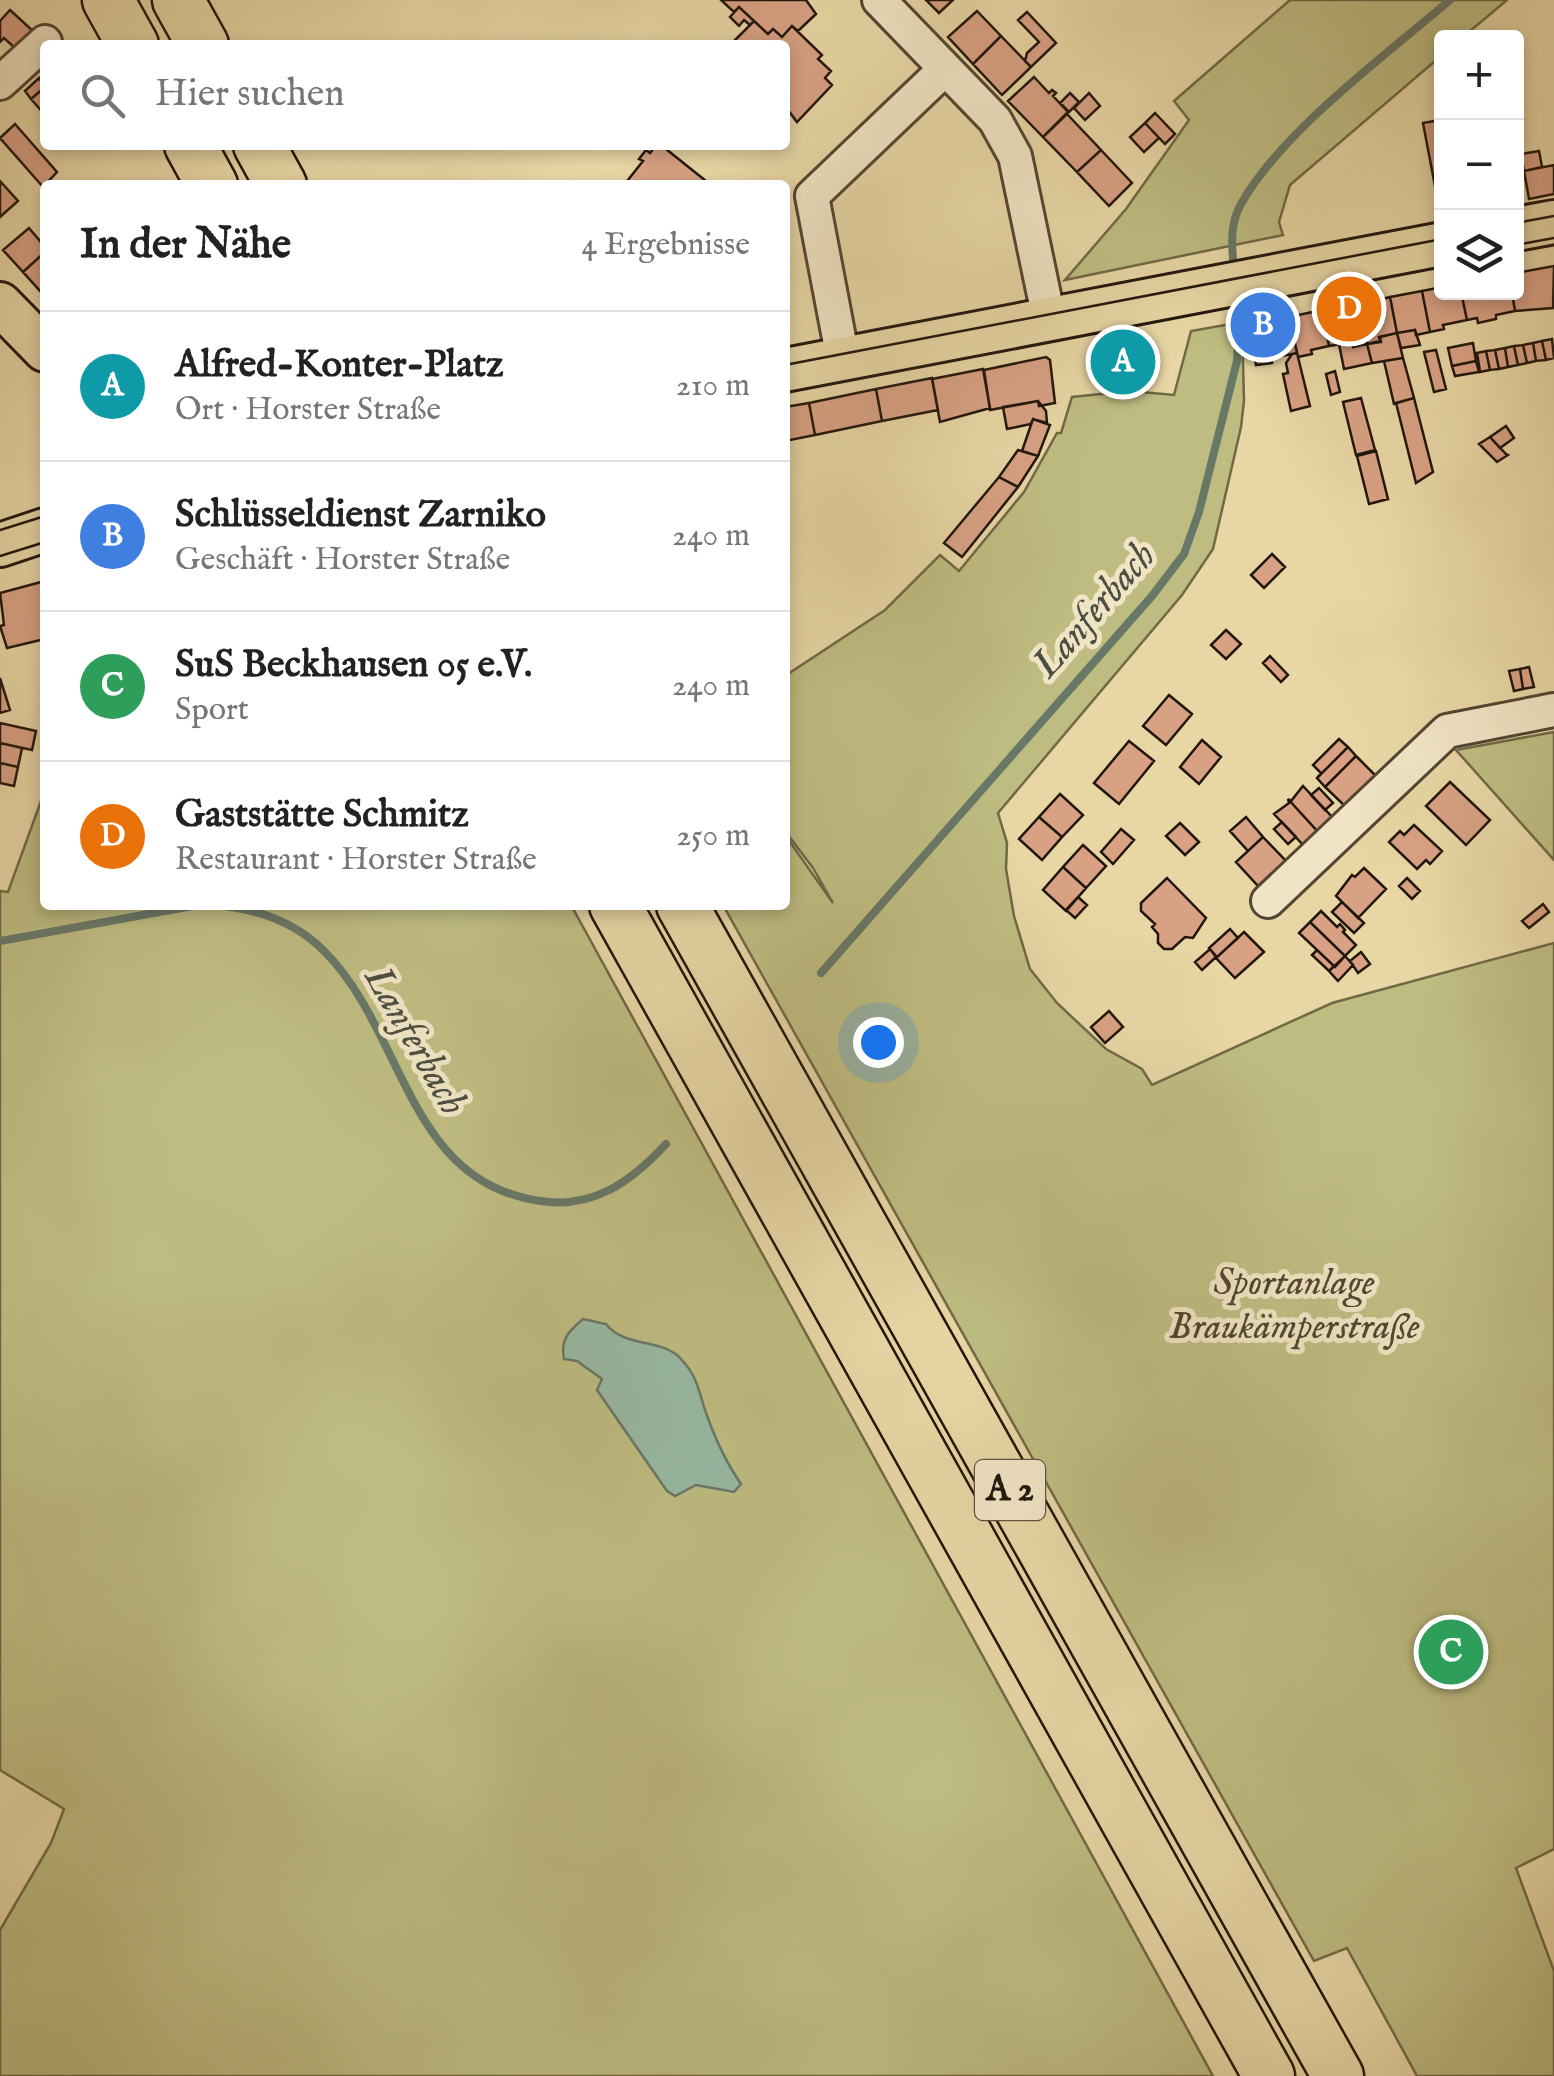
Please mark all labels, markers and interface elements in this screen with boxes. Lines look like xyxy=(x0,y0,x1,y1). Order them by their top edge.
map controls xyxy=(1434,30,1524,300)
button: + xyxy=(1434,30,1524,120)
search box xyxy=(40,40,790,150)
icon: search xyxy=(75,68,130,123)
text: Hier suchen xyxy=(155,71,345,119)
button: − xyxy=(1434,120,1524,210)
button: layers xyxy=(1434,210,1524,300)
text: In der Nähe xyxy=(80,219,291,272)
text: 4 Ergebnisse xyxy=(582,225,750,266)
pin: D xyxy=(1316,272,1382,346)
pin: B xyxy=(1230,288,1296,362)
pin: A xyxy=(1090,324,1156,400)
text: Alfred-Konter-Platz xyxy=(175,342,504,390)
text: A xyxy=(102,366,123,407)
text: 210 m xyxy=(676,366,750,407)
text: Ort · Horster Straße xyxy=(175,390,441,431)
text: Schlüsseldienst Zarniko xyxy=(175,492,546,540)
text: B xyxy=(102,516,123,557)
text: 240 m xyxy=(672,516,750,557)
water label: Lanferbach xyxy=(1021,532,1168,690)
text: Geschäft · Horster Straße xyxy=(175,540,510,581)
text: SuS Beckhausen 05 e.V. xyxy=(175,642,532,690)
text: C xyxy=(101,666,124,707)
text: 240 m xyxy=(672,666,750,707)
text: Sport xyxy=(175,690,249,731)
text: Gaststätte Schmitz xyxy=(175,792,469,840)
text: D xyxy=(100,816,125,857)
text: 250 m xyxy=(676,816,750,857)
text: Restaurant · Horster Straße xyxy=(175,840,537,881)
water label: Lanferbach xyxy=(350,956,477,1125)
your location xyxy=(853,1017,904,1068)
park label: Sportanlage Braukämperstraße xyxy=(1168,1260,1420,1352)
road number: A 2 xyxy=(975,1460,1045,1520)
pin: C xyxy=(1418,1614,1484,1690)

